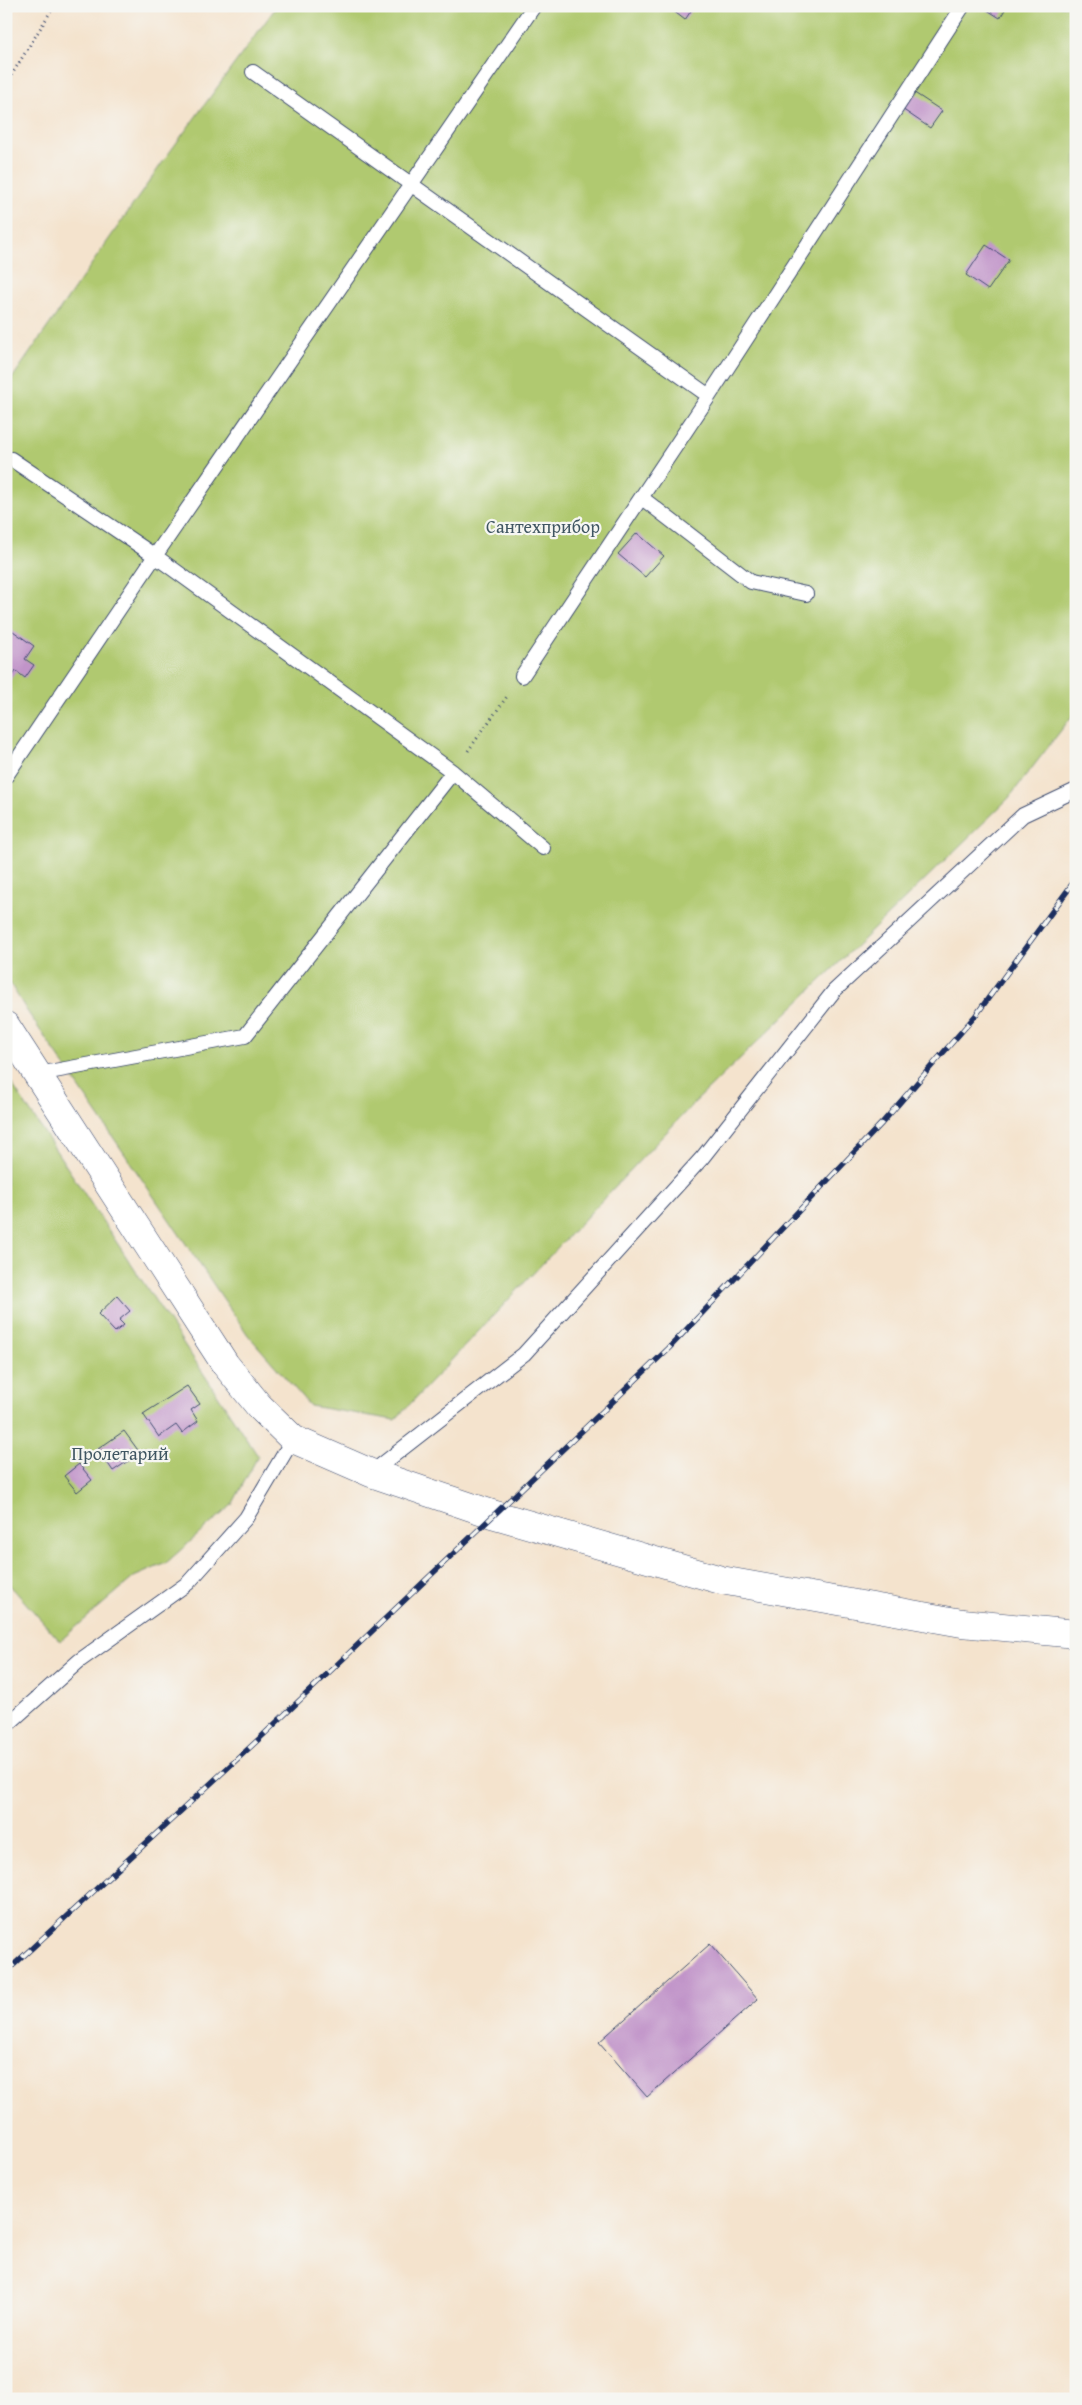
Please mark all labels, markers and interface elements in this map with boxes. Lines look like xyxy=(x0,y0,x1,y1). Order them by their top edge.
park label: Сантехприбор xyxy=(486,513,600,540)
park label: Пролетарий xyxy=(71,1440,169,1467)

